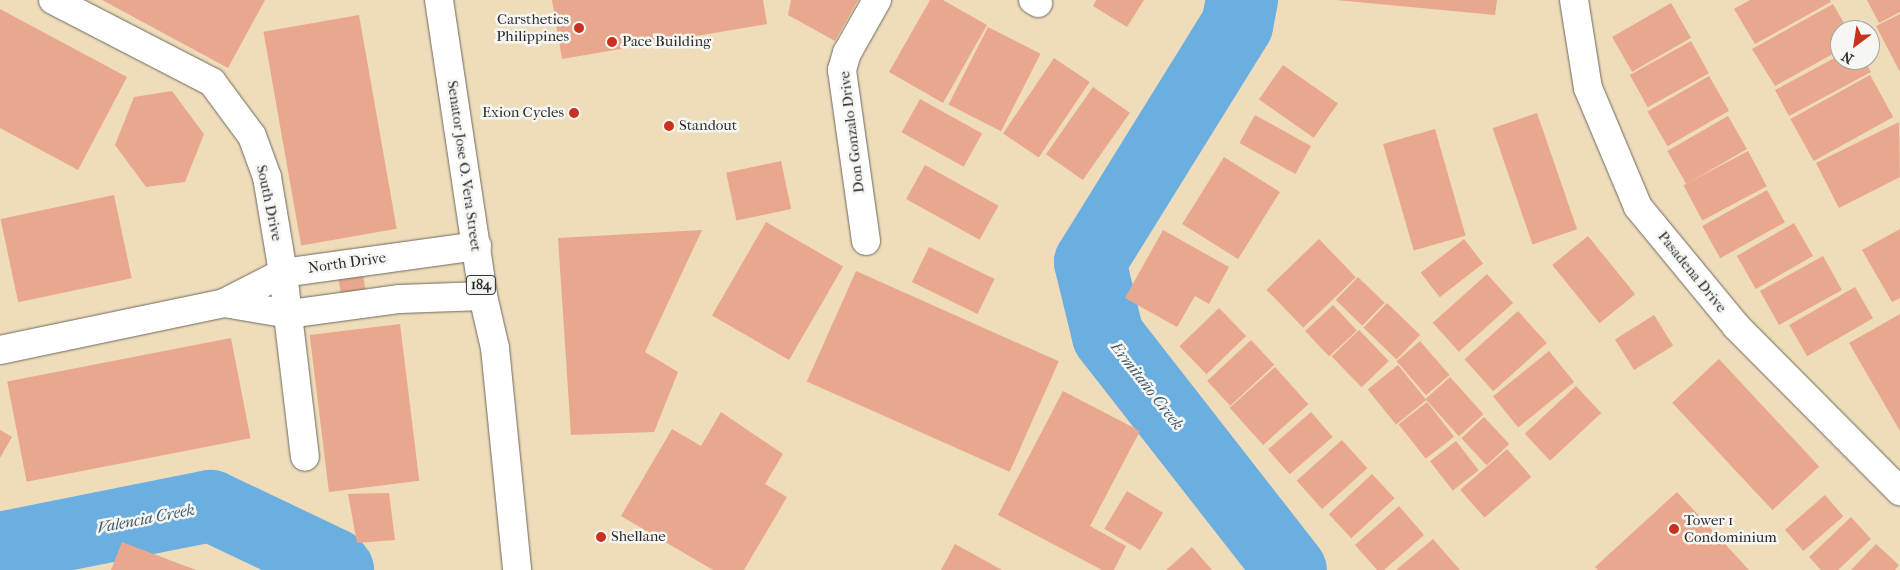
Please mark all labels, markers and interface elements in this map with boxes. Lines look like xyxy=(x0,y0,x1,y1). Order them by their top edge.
place label: Carsthetics Philippines xyxy=(496,10,569,45)
north arrow xyxy=(1830,20,1880,70)
marker: Carsthetics Philippines xyxy=(573,22,585,34)
place label: Pace Building xyxy=(622,33,711,51)
marker: Pace Building xyxy=(606,36,618,48)
text: N xyxy=(1839,47,1856,67)
street label: Don Gonzalo Drive xyxy=(836,70,868,194)
street label: Senator Jose O. Vera Street xyxy=(443,79,485,253)
place label: Exion Cycles xyxy=(482,104,564,122)
marker: Exion Cycles xyxy=(568,107,580,119)
place label: Standout xyxy=(679,117,737,135)
marker: Standout xyxy=(663,120,675,132)
street label: South Drive xyxy=(252,163,286,243)
street label: Pasadena Drive xyxy=(1654,228,1730,316)
street label: North Drive xyxy=(307,249,387,277)
road number: 184 xyxy=(465,274,497,296)
water label: Ermitaño Creek xyxy=(1106,338,1188,434)
water label: Valencia Creek xyxy=(96,500,196,538)
place label: Tower 1 Condominium xyxy=(1684,511,1777,546)
marker: Tower 1 Condominium xyxy=(1668,523,1680,535)
place label: Shellane xyxy=(611,528,666,546)
marker: Shellane xyxy=(595,531,607,543)

